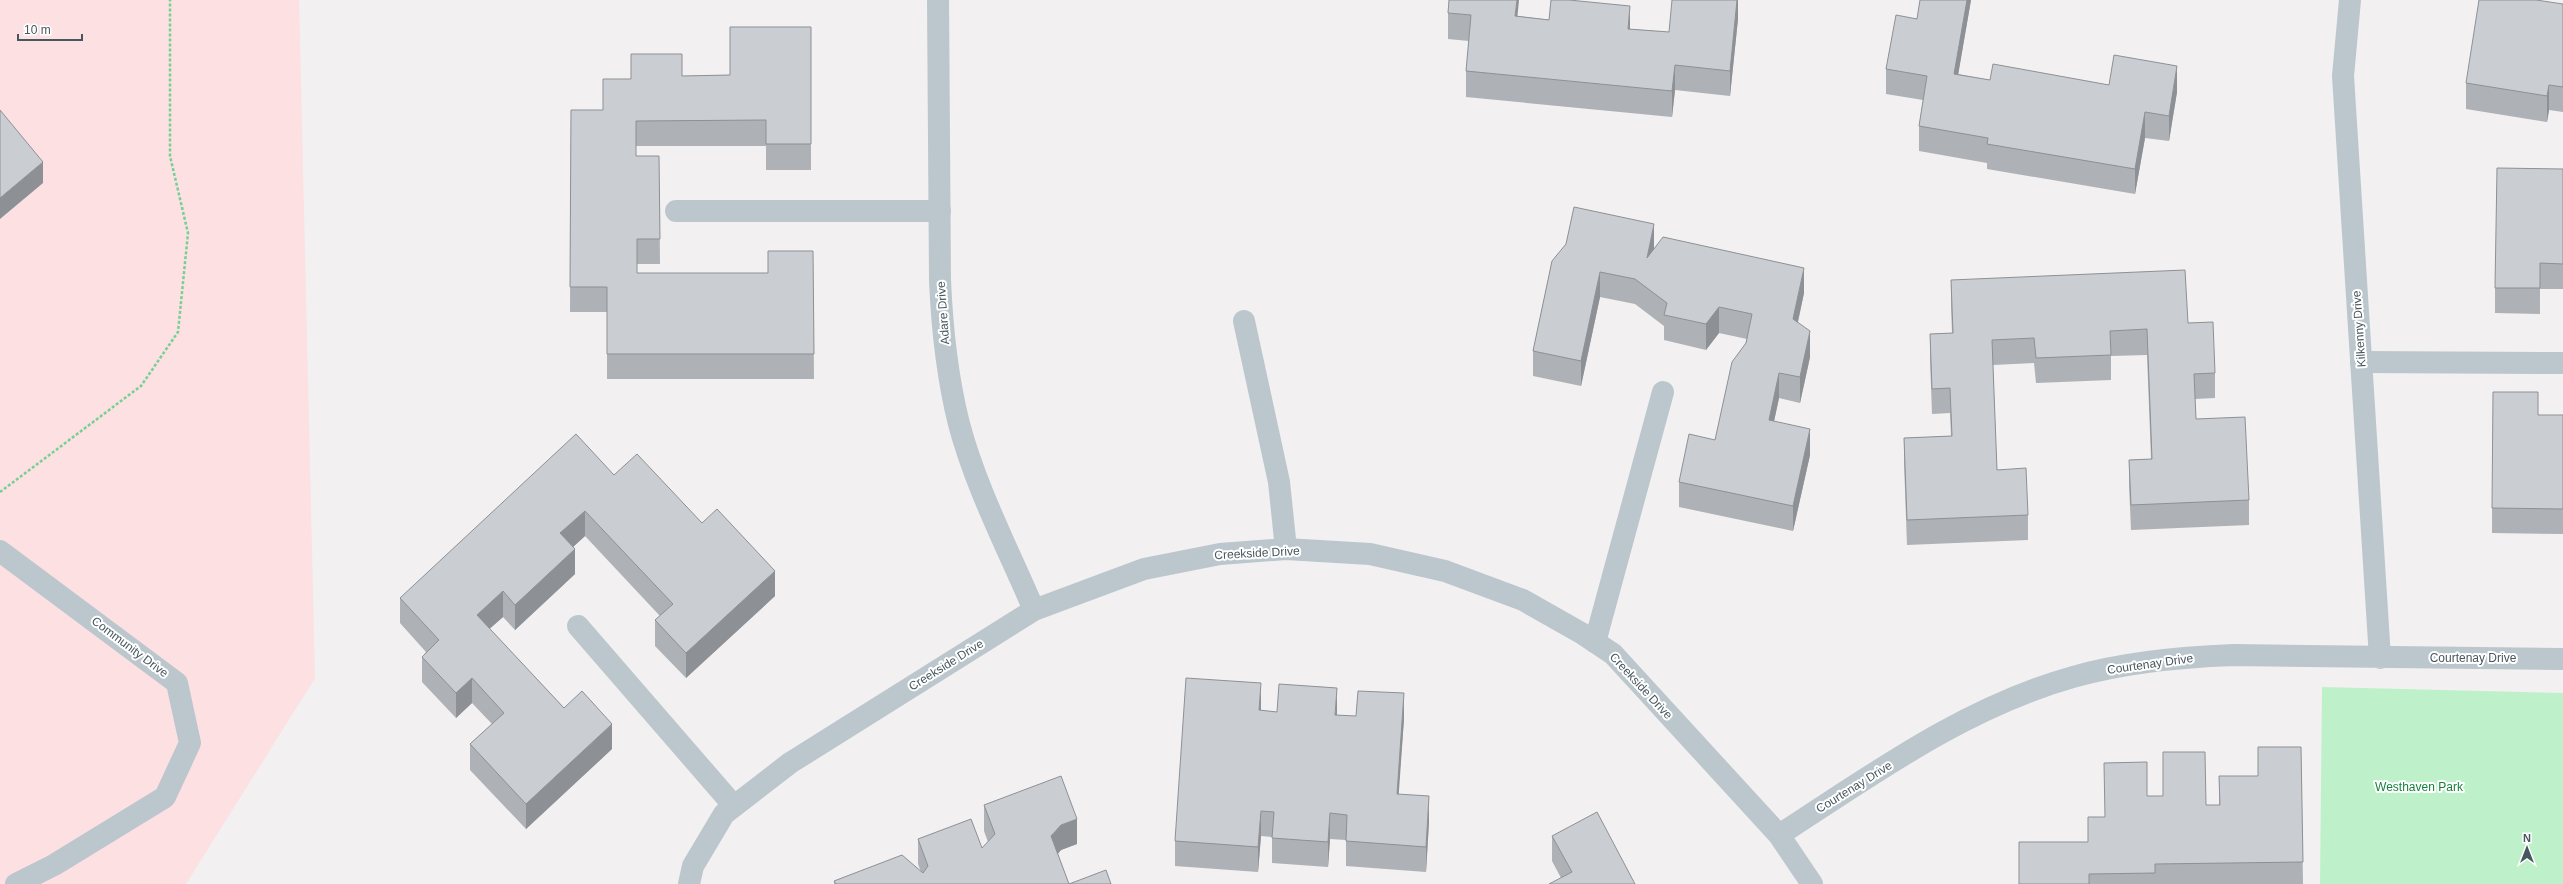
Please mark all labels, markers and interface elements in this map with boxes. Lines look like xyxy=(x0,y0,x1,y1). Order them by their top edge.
scale bar xyxy=(18,16,82,42)
text: 10 m xyxy=(24,23,51,37)
street label: Adare Drive xyxy=(934,281,952,345)
street label: Kilkenny Drive xyxy=(2349,290,2369,368)
street label: Creekside Drive xyxy=(1214,544,1300,562)
street label: Community Drive xyxy=(89,614,171,680)
street label: Creekside Drive xyxy=(906,636,986,694)
street label: Creekside Drive xyxy=(1607,650,1675,722)
street label: Courtenay Drive xyxy=(2106,651,2194,677)
street label: Courtenay Drive xyxy=(2430,651,2517,665)
street label: Courtenay Drive xyxy=(1814,758,1895,816)
park label: Westhaven Park xyxy=(2375,780,2464,794)
north arrow xyxy=(2507,828,2547,868)
text: N xyxy=(2523,832,2531,844)

